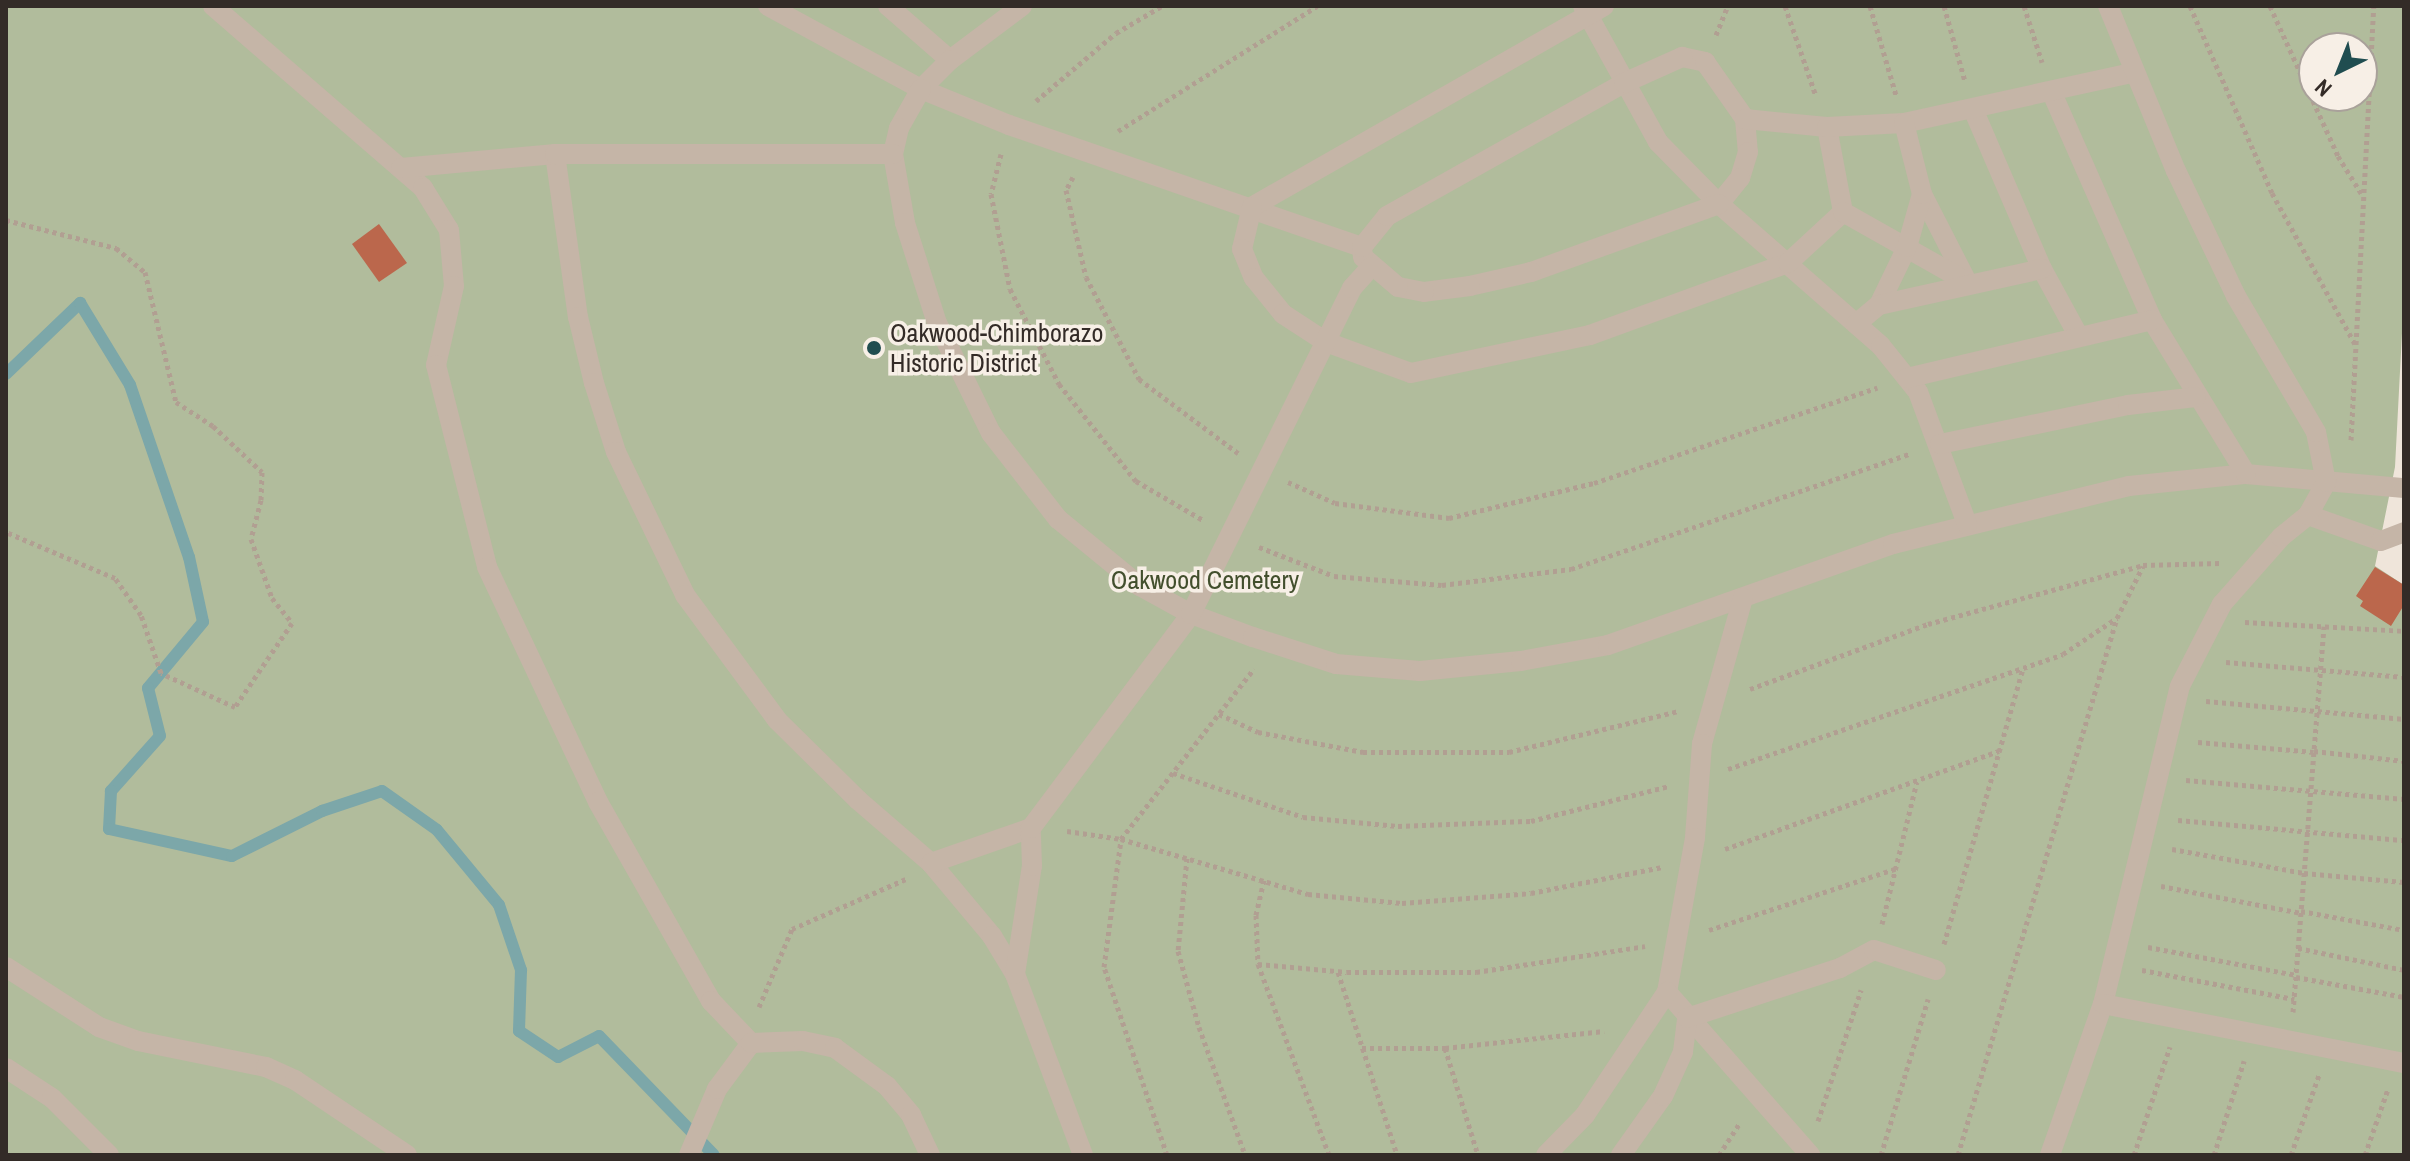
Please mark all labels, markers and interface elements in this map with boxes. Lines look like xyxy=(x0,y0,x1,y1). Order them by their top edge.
north arrow xyxy=(2298,32,2378,112)
text: N xyxy=(2308,73,2338,104)
place label: Oakwood-Chimborazo Historic District xyxy=(890,317,1103,378)
marker: Oakwood-Chimborazo Historic District xyxy=(865,339,883,357)
park label: Oakwood Cemetery xyxy=(1111,564,1299,596)

